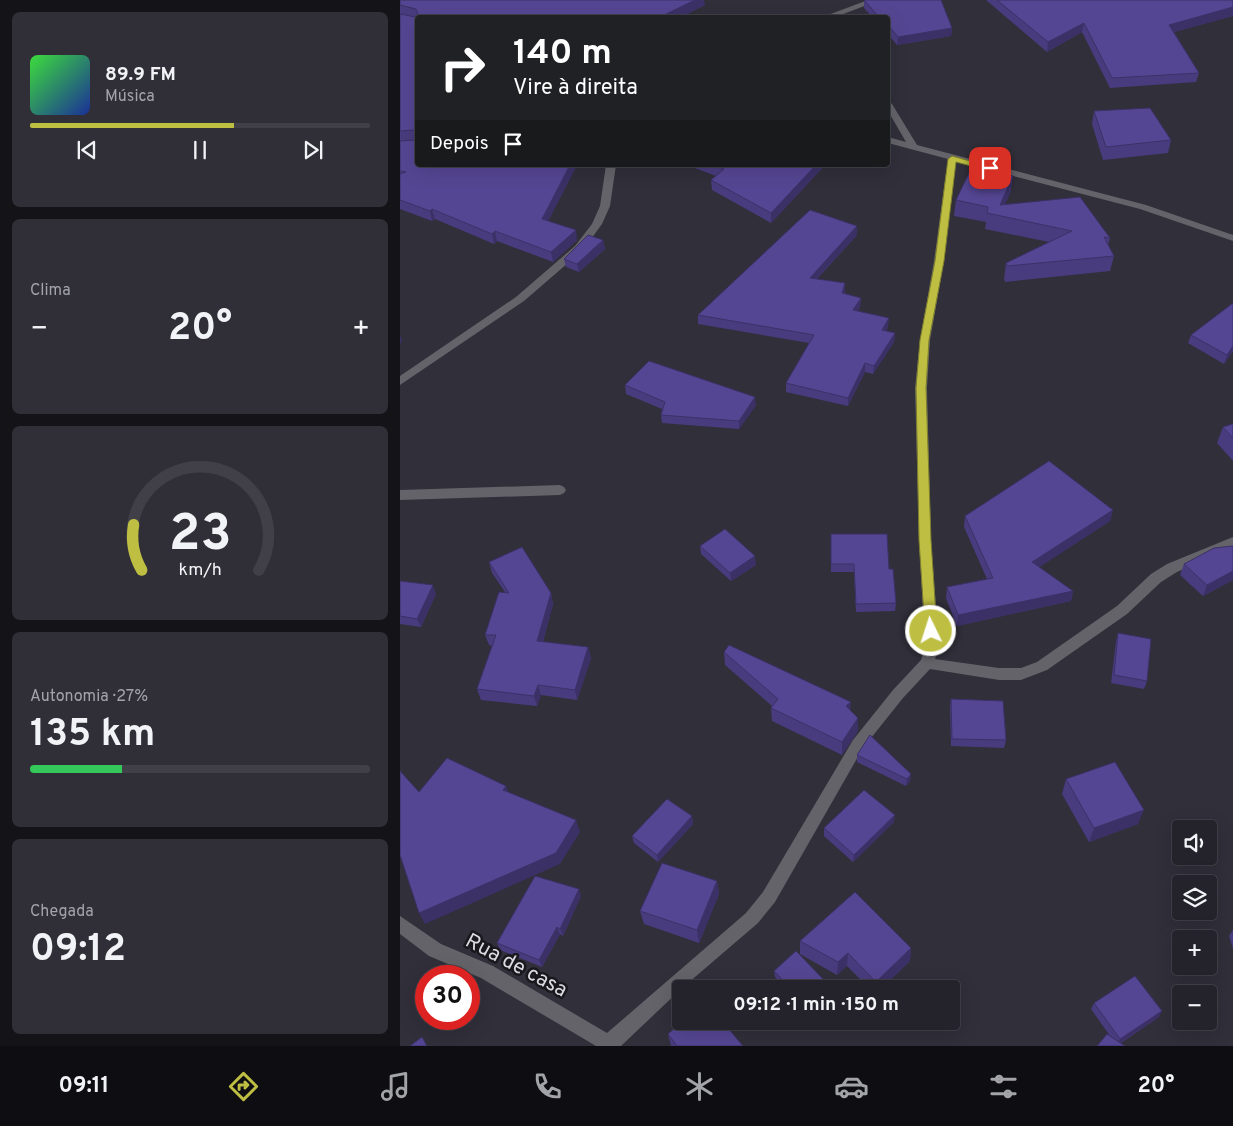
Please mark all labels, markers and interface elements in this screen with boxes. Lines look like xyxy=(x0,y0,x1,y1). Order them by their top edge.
text: 140 m xyxy=(513,32,612,76)
icon: right xyxy=(430,35,495,100)
text: 89.9 FM xyxy=(105,63,176,87)
text: Vire à direita xyxy=(513,75,638,102)
text: Música xyxy=(105,87,155,107)
icon: arrive xyxy=(499,130,527,158)
text: Depois xyxy=(430,132,489,156)
icon: previous xyxy=(73,136,101,164)
icon: pause xyxy=(186,136,214,164)
icon: next xyxy=(299,136,327,164)
pin xyxy=(969,147,1011,189)
icon: arrive xyxy=(976,154,1004,182)
text: Clima xyxy=(30,281,71,301)
text: 20° xyxy=(168,305,232,354)
text: − xyxy=(30,312,48,348)
text: + xyxy=(352,312,370,348)
text: 23 xyxy=(169,503,231,569)
text: km/h xyxy=(178,559,222,582)
position arrow xyxy=(904,604,956,656)
text: Autonomia · 27% xyxy=(30,687,148,707)
text: 135 km xyxy=(30,711,155,760)
map controls xyxy=(1172,820,1217,1030)
button: sound xyxy=(1172,820,1217,865)
button: layers xyxy=(1172,875,1217,920)
text: Chegada xyxy=(30,902,94,922)
text: 09:12 xyxy=(30,926,126,975)
street label: Rua de casa xyxy=(460,928,572,1004)
button: + xyxy=(1172,930,1217,975)
speed limit sign: 30 xyxy=(415,965,480,1030)
button: − xyxy=(1172,985,1217,1030)
text: 09:12 · 1 min · 150 m xyxy=(733,993,899,1017)
icon: directions xyxy=(226,1069,261,1104)
icon: music xyxy=(378,1069,413,1104)
icon: phone xyxy=(530,1069,565,1104)
icon: climate xyxy=(682,1069,717,1104)
icon: car xyxy=(834,1069,869,1104)
icon: filters xyxy=(986,1069,1021,1104)
text: 09:11 xyxy=(58,1073,109,1100)
text: 20° xyxy=(1137,1073,1174,1100)

